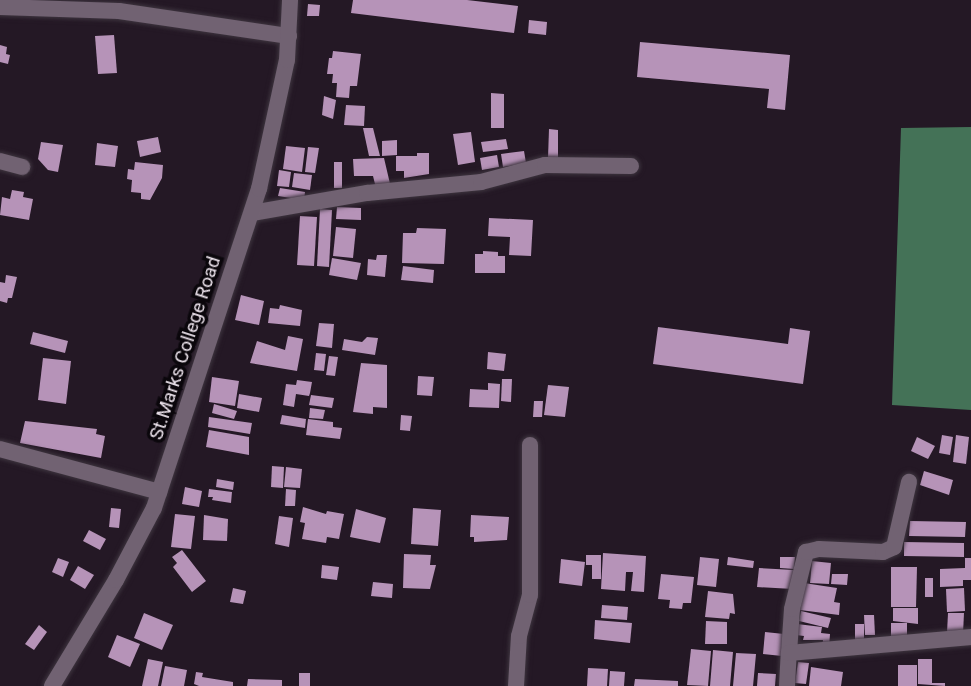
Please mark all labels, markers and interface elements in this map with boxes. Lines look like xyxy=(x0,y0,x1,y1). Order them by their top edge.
street label: St.Marks College Road xyxy=(145,253,225,443)

